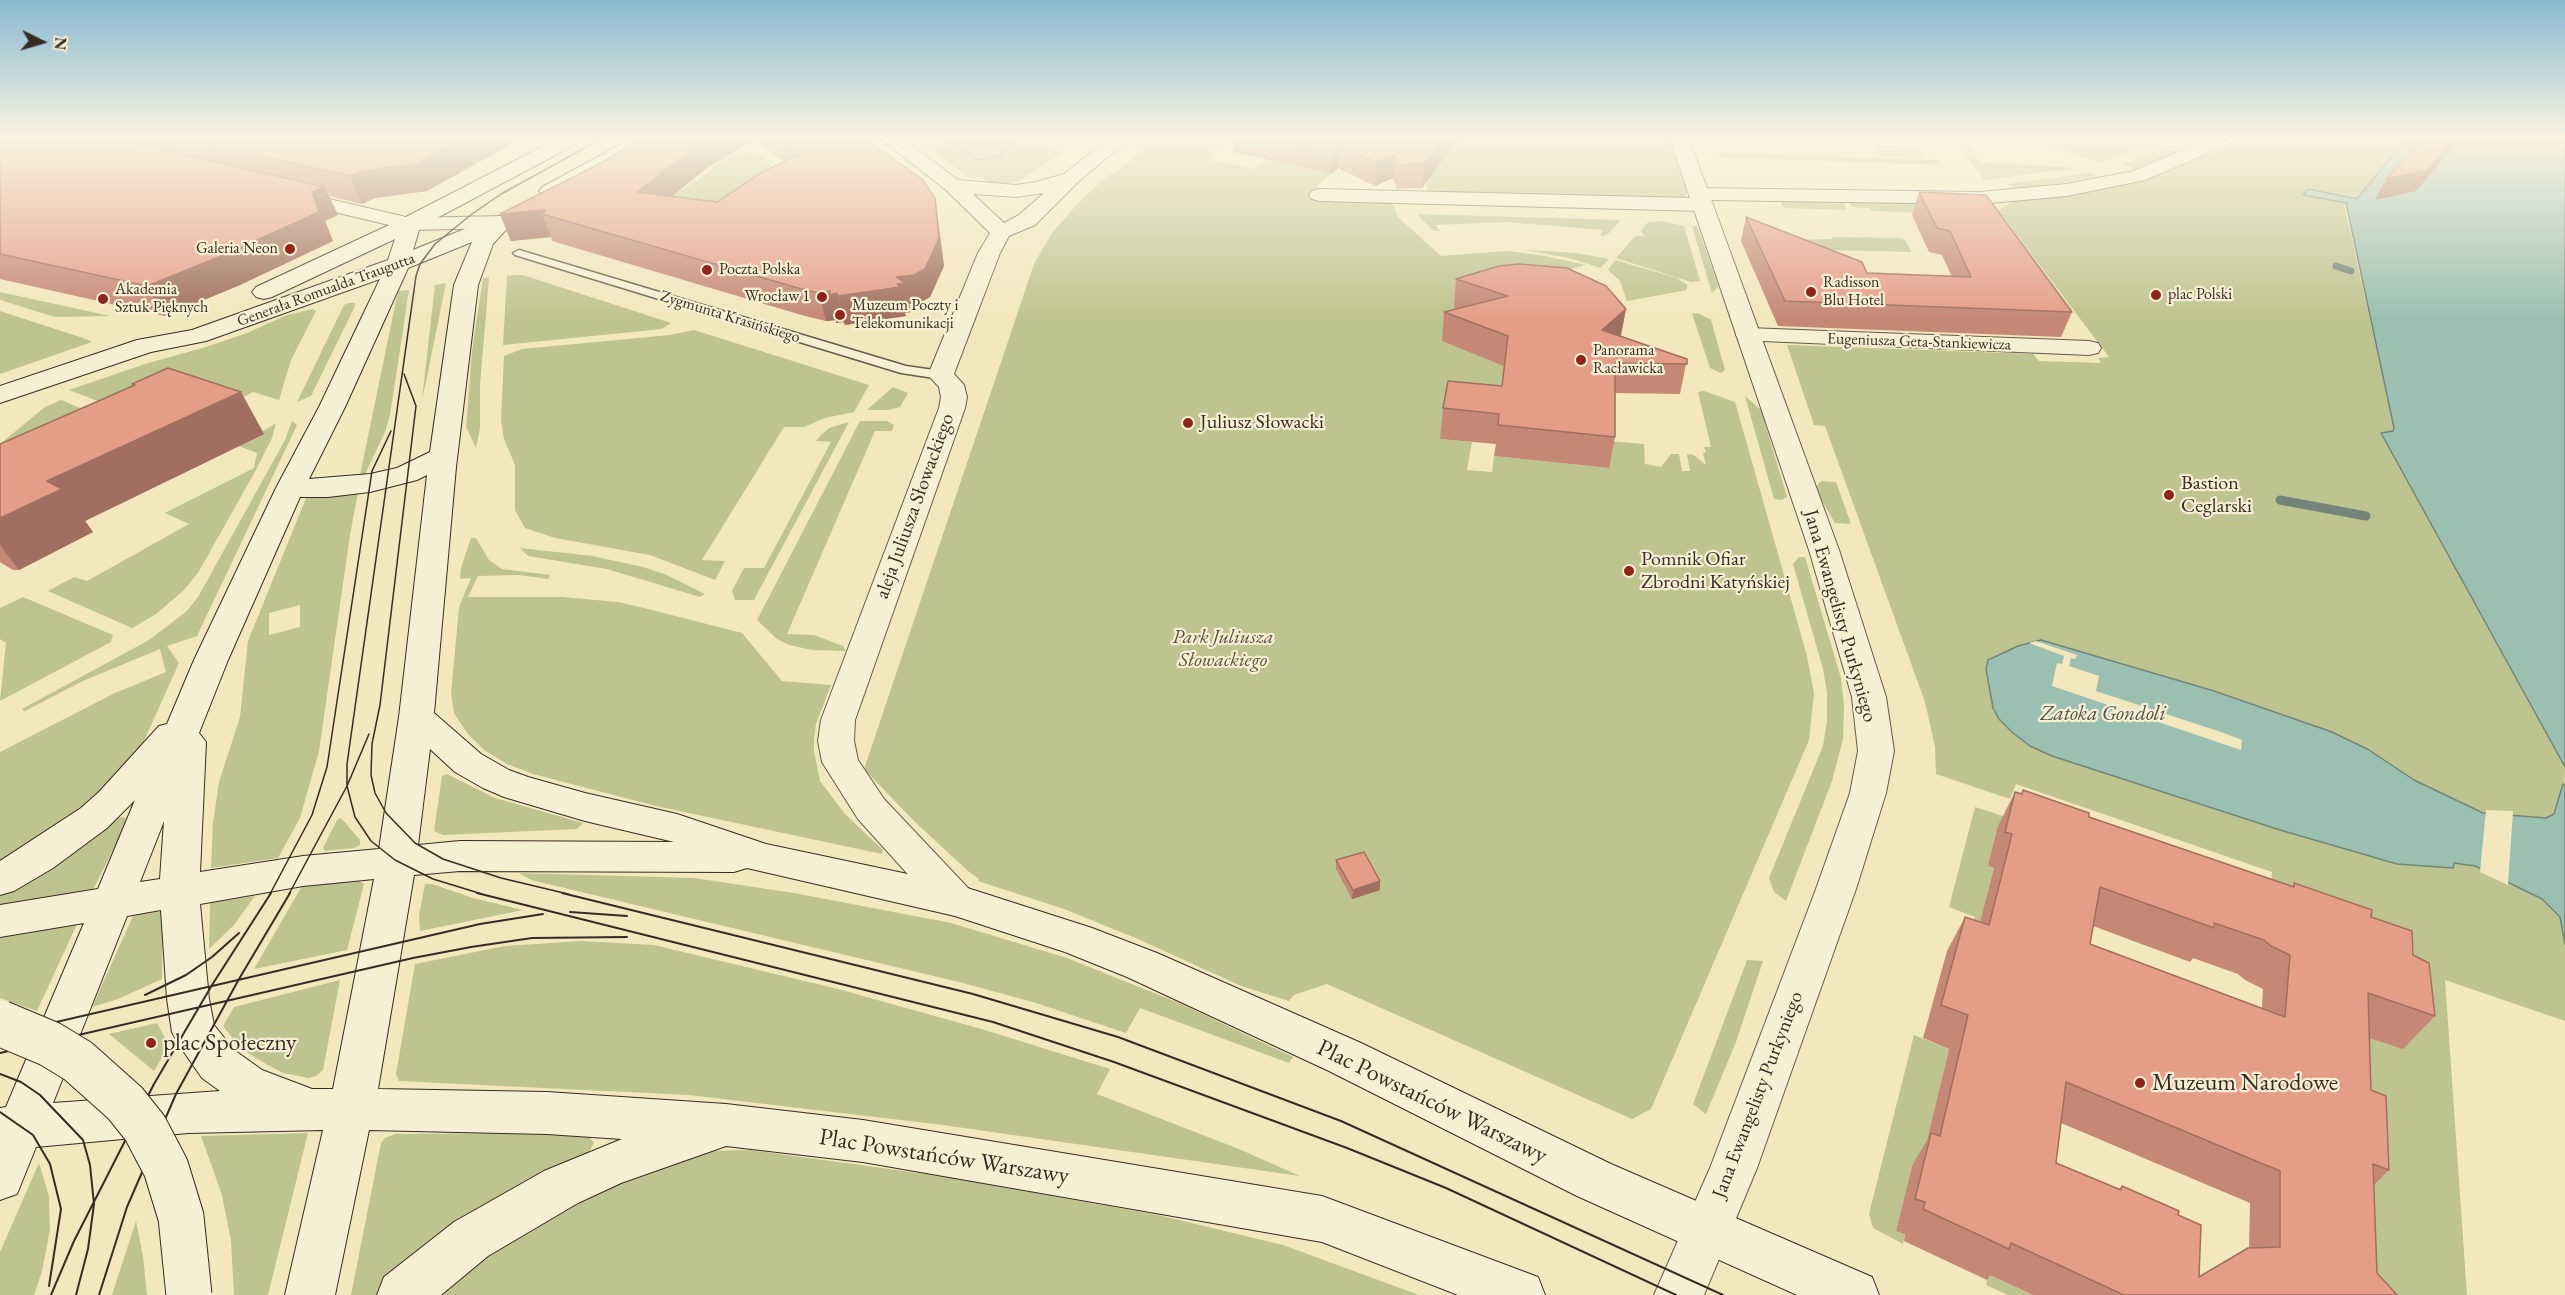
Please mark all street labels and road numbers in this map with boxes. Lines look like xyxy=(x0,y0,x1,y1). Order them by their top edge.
street label: Generała Romualda Traugutta xyxy=(235,249,417,331)
street label: Zygmunta Krasińskiego xyxy=(658,287,802,347)
street label: Eugeniusza Geta-Stankiewicza xyxy=(1827,329,2011,355)
street label: aleja Juliusza Słowackiego xyxy=(870,410,960,602)
street label: Jana Ewangelisty Purkyniego xyxy=(1798,507,1882,725)
street label: Jana Ewangelisty Purkyniego xyxy=(1707,988,1809,1202)
street label: Plac Powstańców Warszawy xyxy=(1312,1034,1552,1170)
street label: Plac Powstańców Warszawy xyxy=(817,1123,1071,1191)

